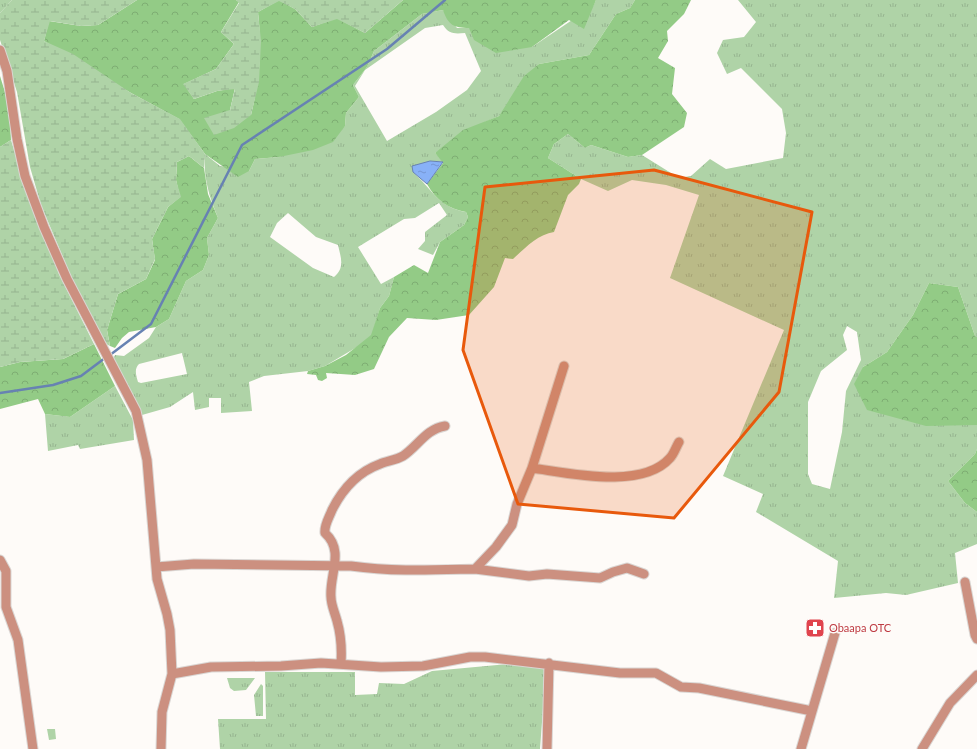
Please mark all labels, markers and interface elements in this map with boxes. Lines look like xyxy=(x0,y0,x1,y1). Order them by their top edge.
pharmacy icon: Obaapa OTC xyxy=(804,617,826,639)
place label: Obaapa OTC xyxy=(829,621,892,634)

